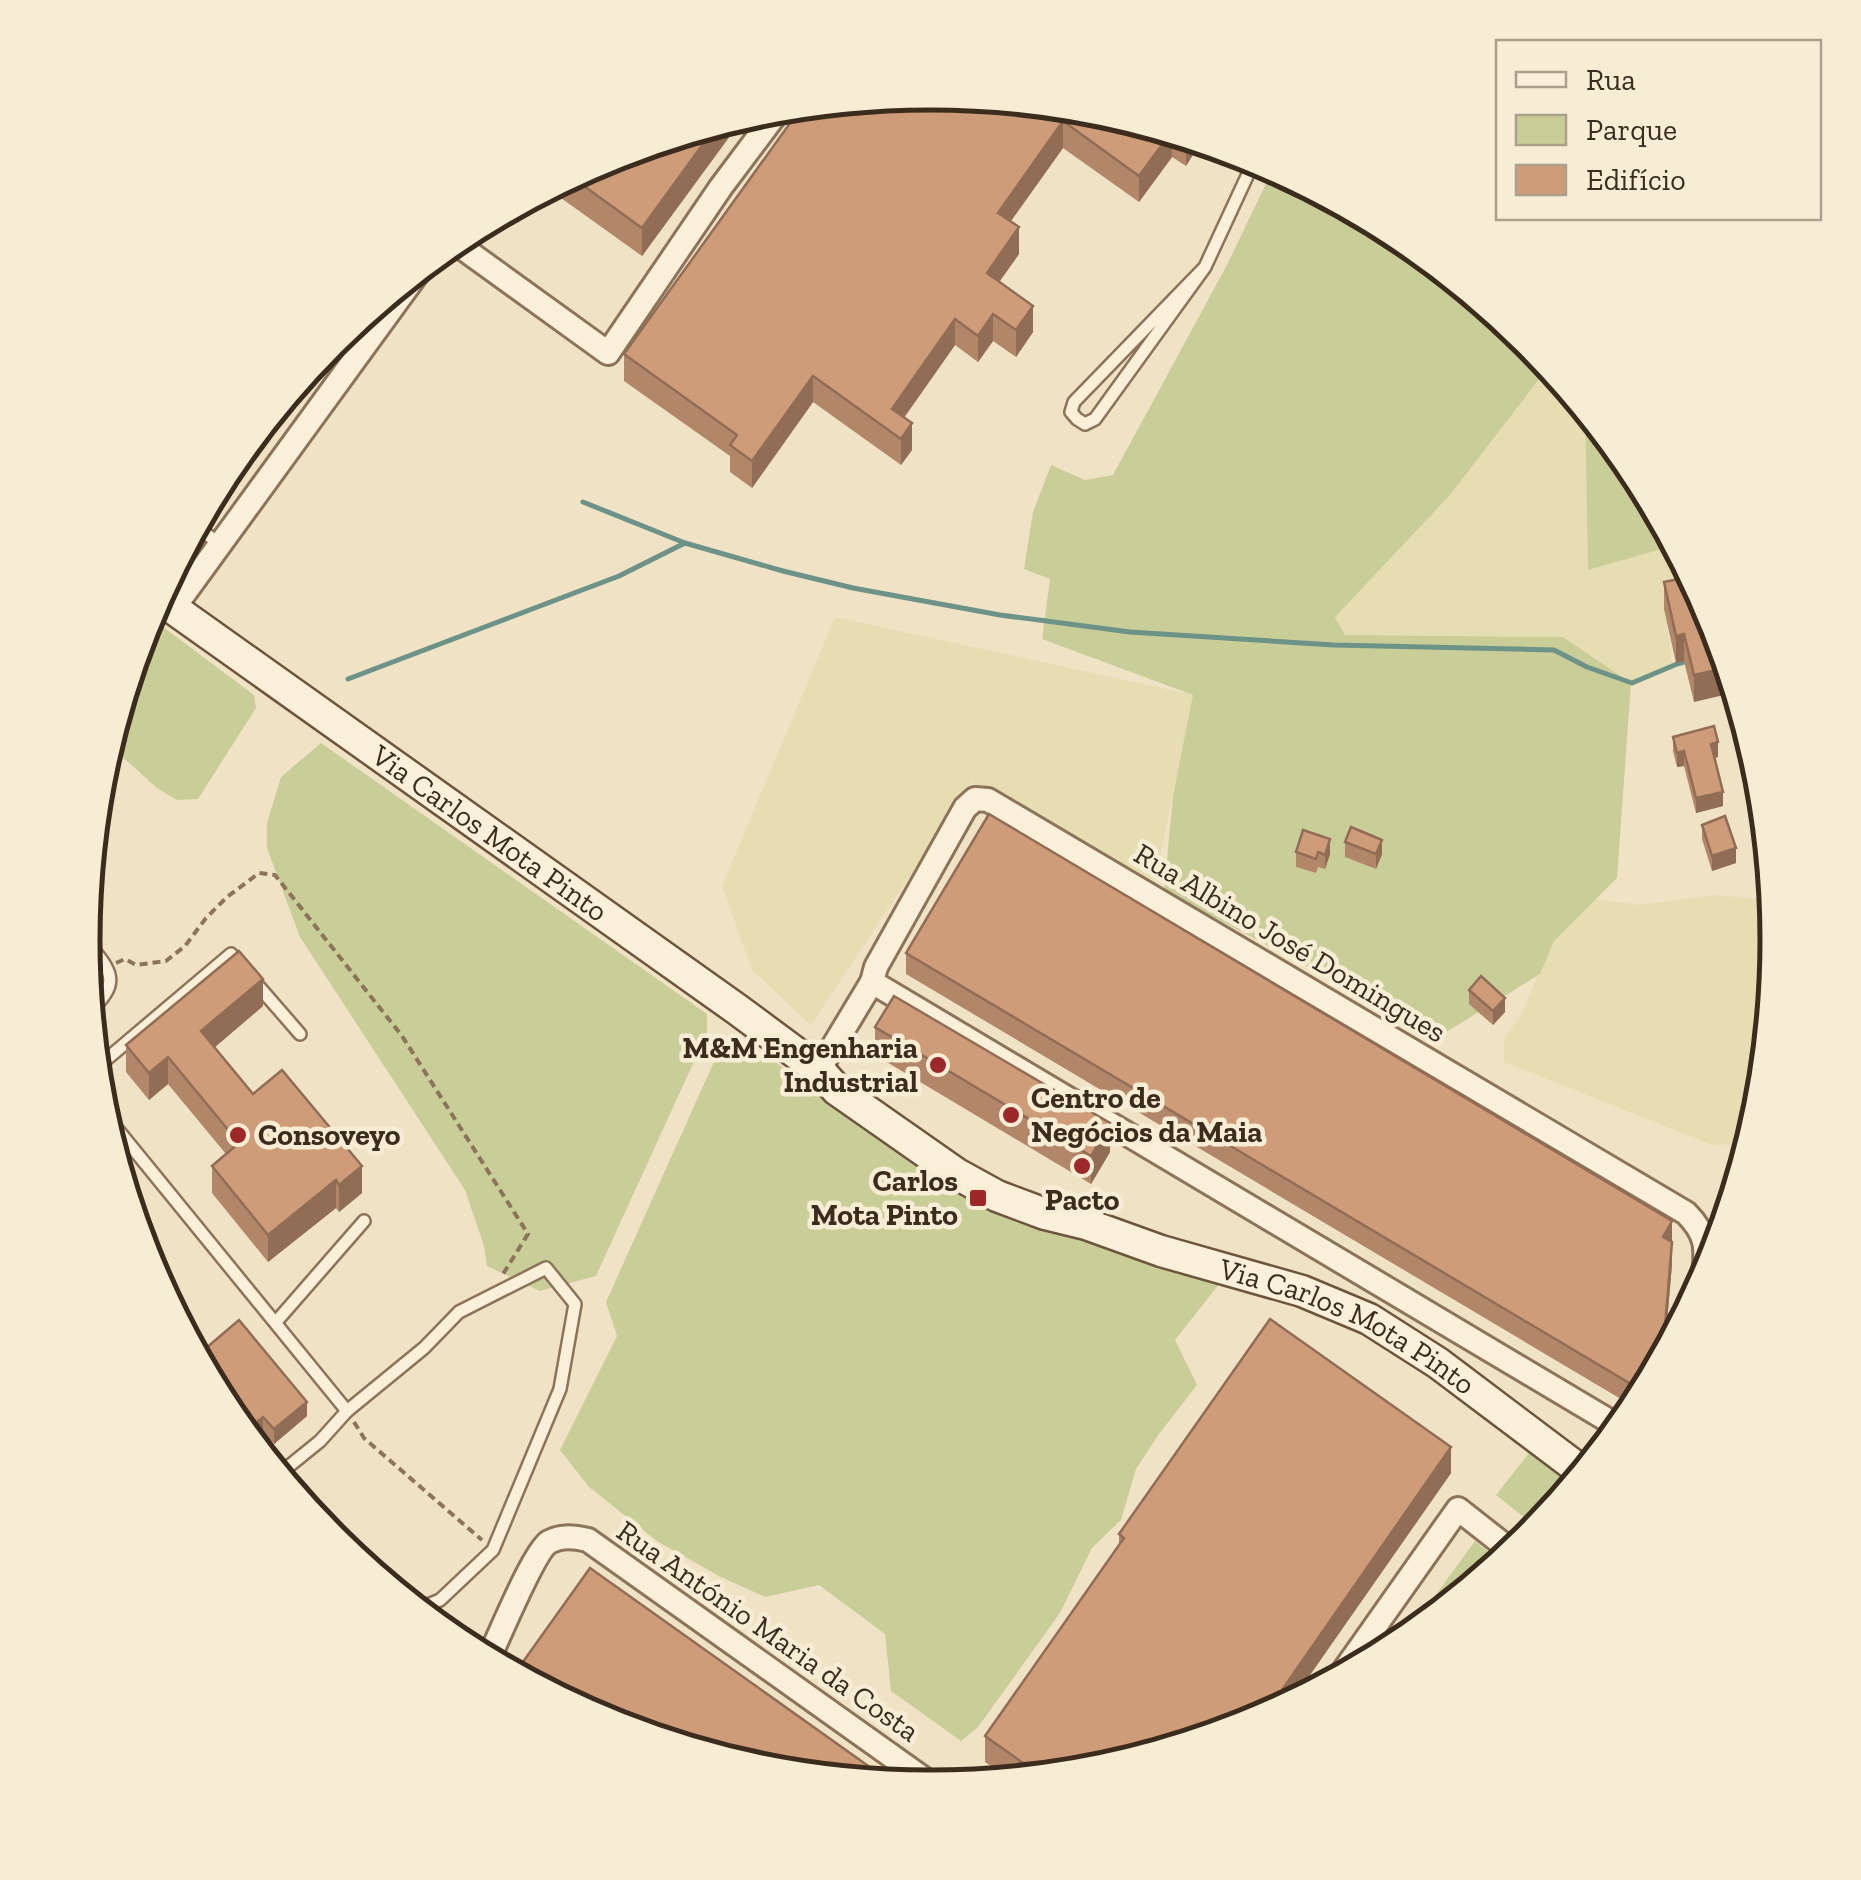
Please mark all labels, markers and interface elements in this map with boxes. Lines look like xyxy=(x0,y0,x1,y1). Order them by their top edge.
legend xyxy=(1496,40,1821,220)
text: Rua xyxy=(1586,62,1636,98)
text: Parque xyxy=(1586,112,1677,148)
text: Edifício xyxy=(1586,162,1686,198)
street label: Via Carlos Mota Pinto xyxy=(364,737,615,930)
street label: Rua Albino José Domingues xyxy=(1128,836,1452,1050)
place label: M&M Engenharia Industrial xyxy=(682,1030,918,1100)
marker: M&M Engenharia Industrial xyxy=(927,1054,949,1076)
place label: Centro de Negócios da Maia xyxy=(1031,1080,1262,1150)
marker: Centro de Negócios da Maia xyxy=(1000,1104,1022,1126)
place label: Consoveyo xyxy=(258,1117,401,1153)
marker: Consoveyo xyxy=(227,1124,249,1146)
marker: Pacto xyxy=(1071,1155,1093,1177)
place label: Carlos Mota Pinto xyxy=(811,1163,958,1233)
place label: Pacto xyxy=(1045,1182,1120,1218)
marker: Carlos Mota Pinto xyxy=(967,1187,989,1209)
street label: Via Carlos Mota Pinto xyxy=(1214,1250,1482,1402)
street label: Rua António Maria da Costa xyxy=(610,1513,926,1749)

